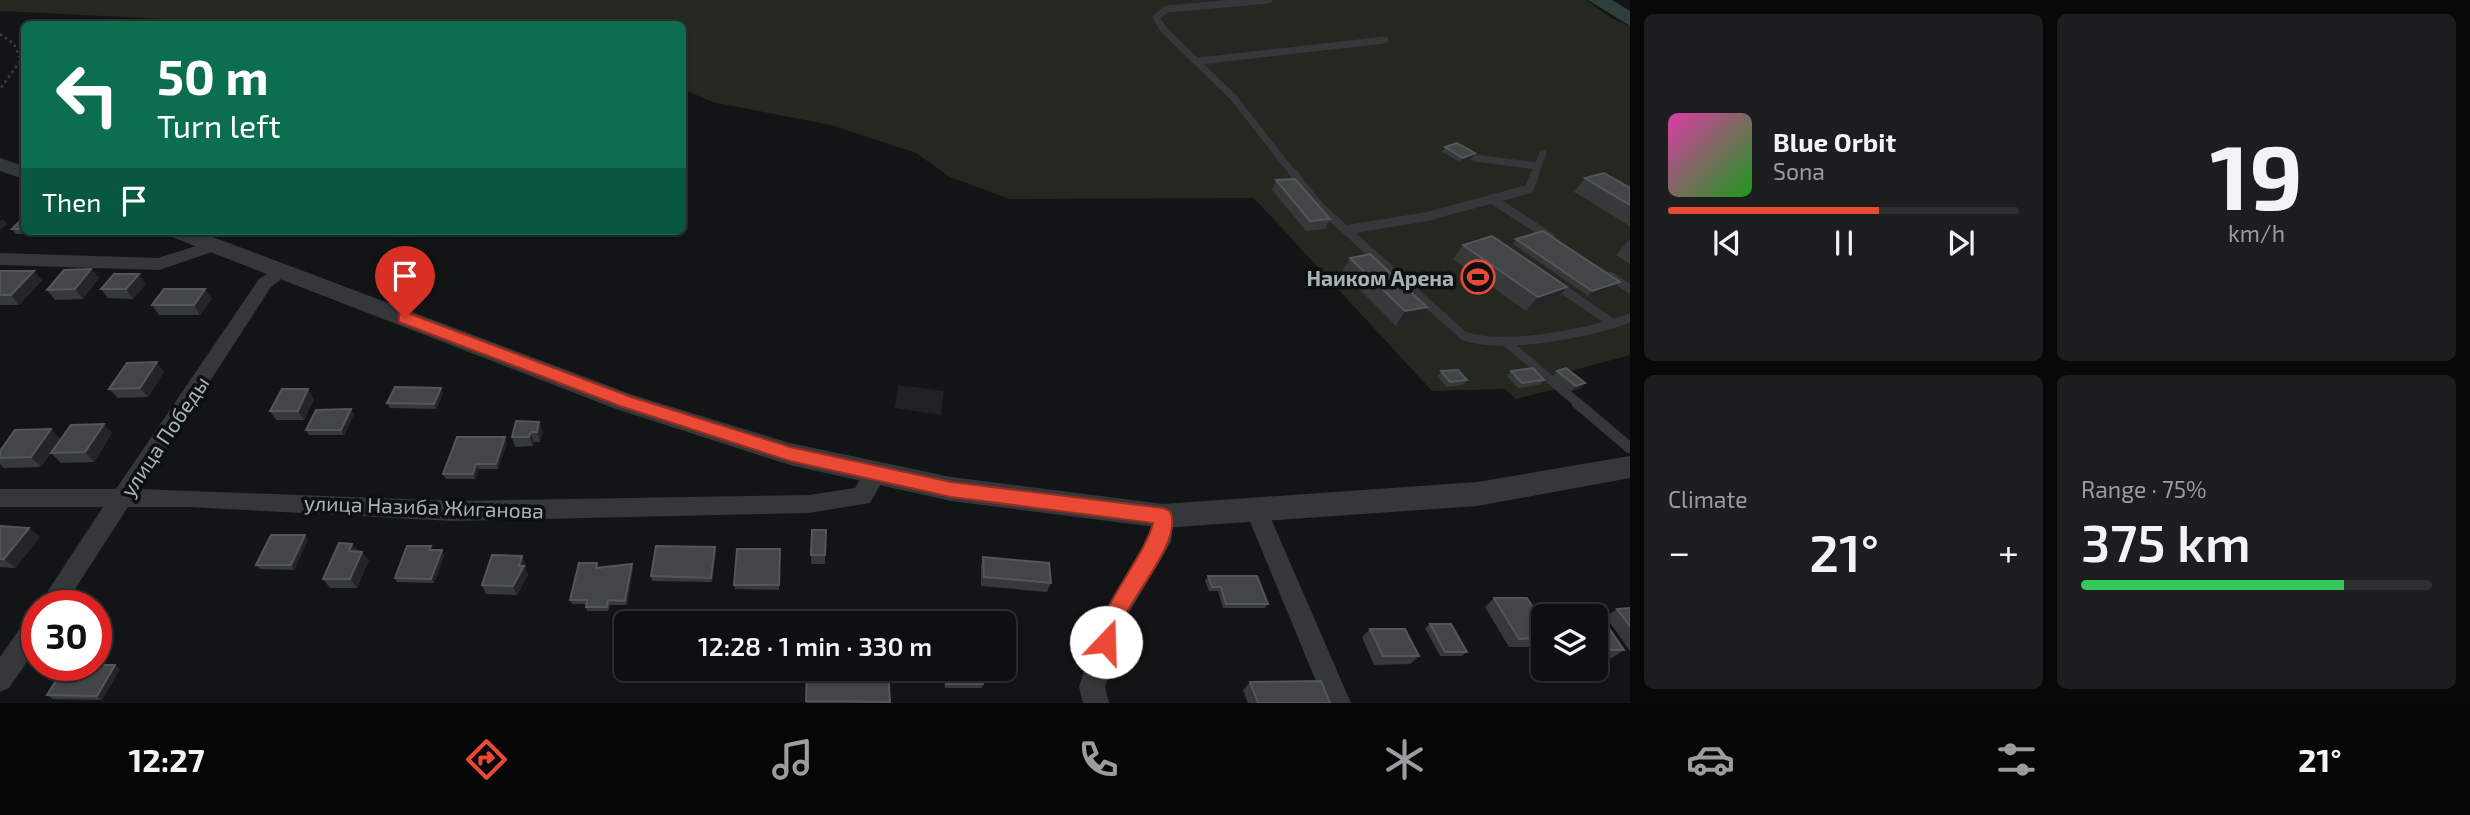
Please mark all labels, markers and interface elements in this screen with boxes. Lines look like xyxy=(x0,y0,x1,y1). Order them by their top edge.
text: 50 m xyxy=(157,46,269,105)
icon: left xyxy=(42,49,133,140)
text: Turn left xyxy=(157,106,281,144)
text: 19 xyxy=(2210,119,2303,228)
text: Blue Orbit xyxy=(1773,126,1896,157)
text: Sona xyxy=(1773,157,1825,185)
icon: arrive xyxy=(115,182,153,220)
text: Then xyxy=(42,186,101,217)
text: km/h xyxy=(2228,219,2285,247)
icon: previous xyxy=(1708,224,1746,262)
icon: pause xyxy=(1825,224,1863,262)
icon: next xyxy=(1942,224,1980,262)
pin xyxy=(375,246,435,318)
icon: arrive xyxy=(386,257,424,295)
sports icon: Наиком Арена xyxy=(1459,258,1497,296)
place label: Наиком Арена xyxy=(1306,265,1454,290)
street label: улица Победы xyxy=(114,371,214,502)
text: Range · 75% xyxy=(2081,475,2207,503)
text: Climate xyxy=(1668,485,1748,513)
street label: улица Назиба Жиганова xyxy=(304,489,544,524)
text: 375 km xyxy=(2081,510,2251,572)
text: 21° xyxy=(1809,520,1879,582)
text: − xyxy=(1668,528,1690,574)
text: + xyxy=(1998,528,2019,574)
speed limit sign: 30 xyxy=(21,590,112,681)
map controls xyxy=(1531,604,1608,681)
button: layers xyxy=(1531,604,1608,681)
position arrow xyxy=(1069,605,1143,679)
text: 12:28 · 1 min · 330 m xyxy=(698,630,932,661)
icon: directions xyxy=(462,735,511,784)
icon: music xyxy=(768,735,817,784)
icon: phone xyxy=(1074,735,1123,784)
icon: climate xyxy=(1380,735,1429,784)
icon: car xyxy=(1686,735,1735,784)
icon: filters xyxy=(1992,735,2041,784)
text: 12:27 xyxy=(129,740,205,778)
text: 21° xyxy=(2298,740,2341,778)

